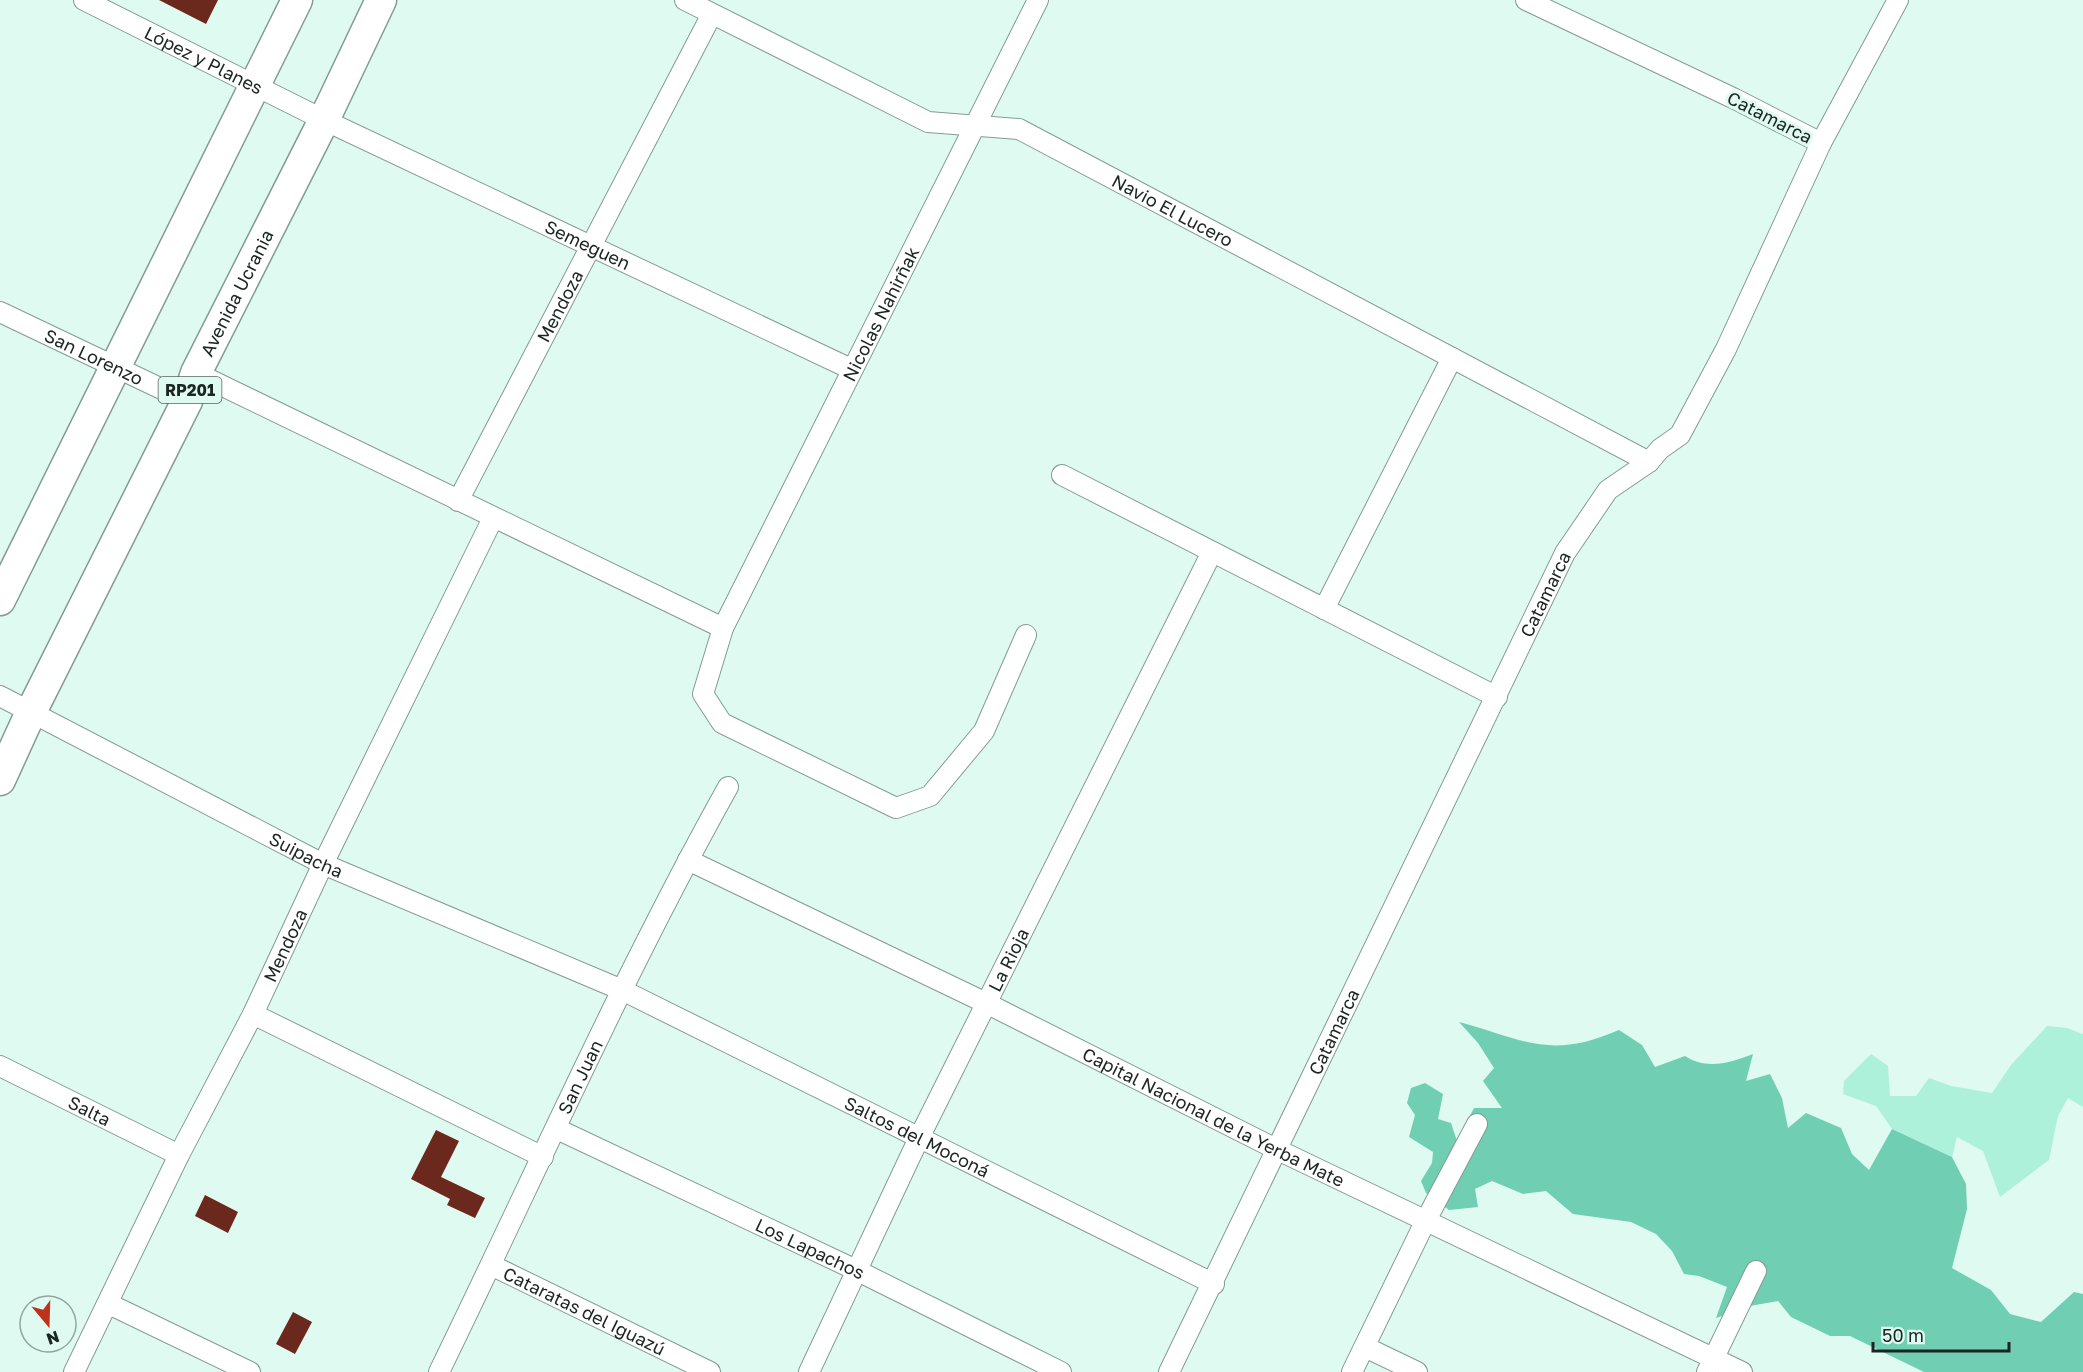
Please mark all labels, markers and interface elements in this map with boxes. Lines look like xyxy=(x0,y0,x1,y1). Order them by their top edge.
street label: López y Planes xyxy=(141,21,267,99)
street label: Catamarca xyxy=(1724,86,1816,148)
street label: Navio El Lucero xyxy=(1108,169,1237,251)
street label: Semeguen xyxy=(541,215,634,274)
street label: Avenida Ucrania xyxy=(195,226,278,360)
street label: Nicolas Nahirñak xyxy=(838,243,923,385)
street label: Mendoza xyxy=(532,266,588,346)
street label: San Lorenzo xyxy=(41,324,147,390)
road number: RP201 xyxy=(158,377,222,403)
street label: Catamarca xyxy=(1515,548,1575,641)
street label: Suipacha xyxy=(266,827,346,882)
street label: Mendoza xyxy=(258,905,312,986)
street label: La Rioja xyxy=(983,924,1033,995)
street label: Catamarca xyxy=(1303,985,1364,1078)
street label: San Juan xyxy=(553,1036,607,1117)
street label: Capital Nacional de la Yerba Mate xyxy=(1079,1042,1348,1191)
street label: Salta xyxy=(65,1091,114,1130)
street label: Saltos del Moconá xyxy=(841,1091,993,1182)
street label: Los Lapachos xyxy=(752,1213,868,1284)
street label: Cataratas del Iguazú xyxy=(500,1262,669,1360)
north arrow xyxy=(18,1294,78,1354)
scale bar xyxy=(1873,1315,2010,1353)
text: 50 m xyxy=(1882,1324,1924,1346)
text: N xyxy=(44,1327,62,1350)

